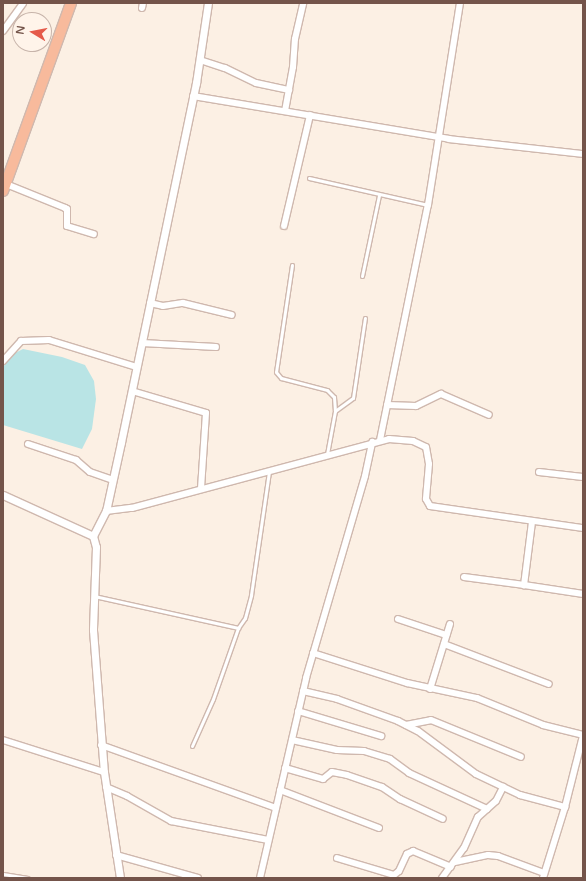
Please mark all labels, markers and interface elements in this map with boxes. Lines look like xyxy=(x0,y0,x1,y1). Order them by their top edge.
north arrow xyxy=(12,12,52,52)
text: N xyxy=(14,25,28,35)

